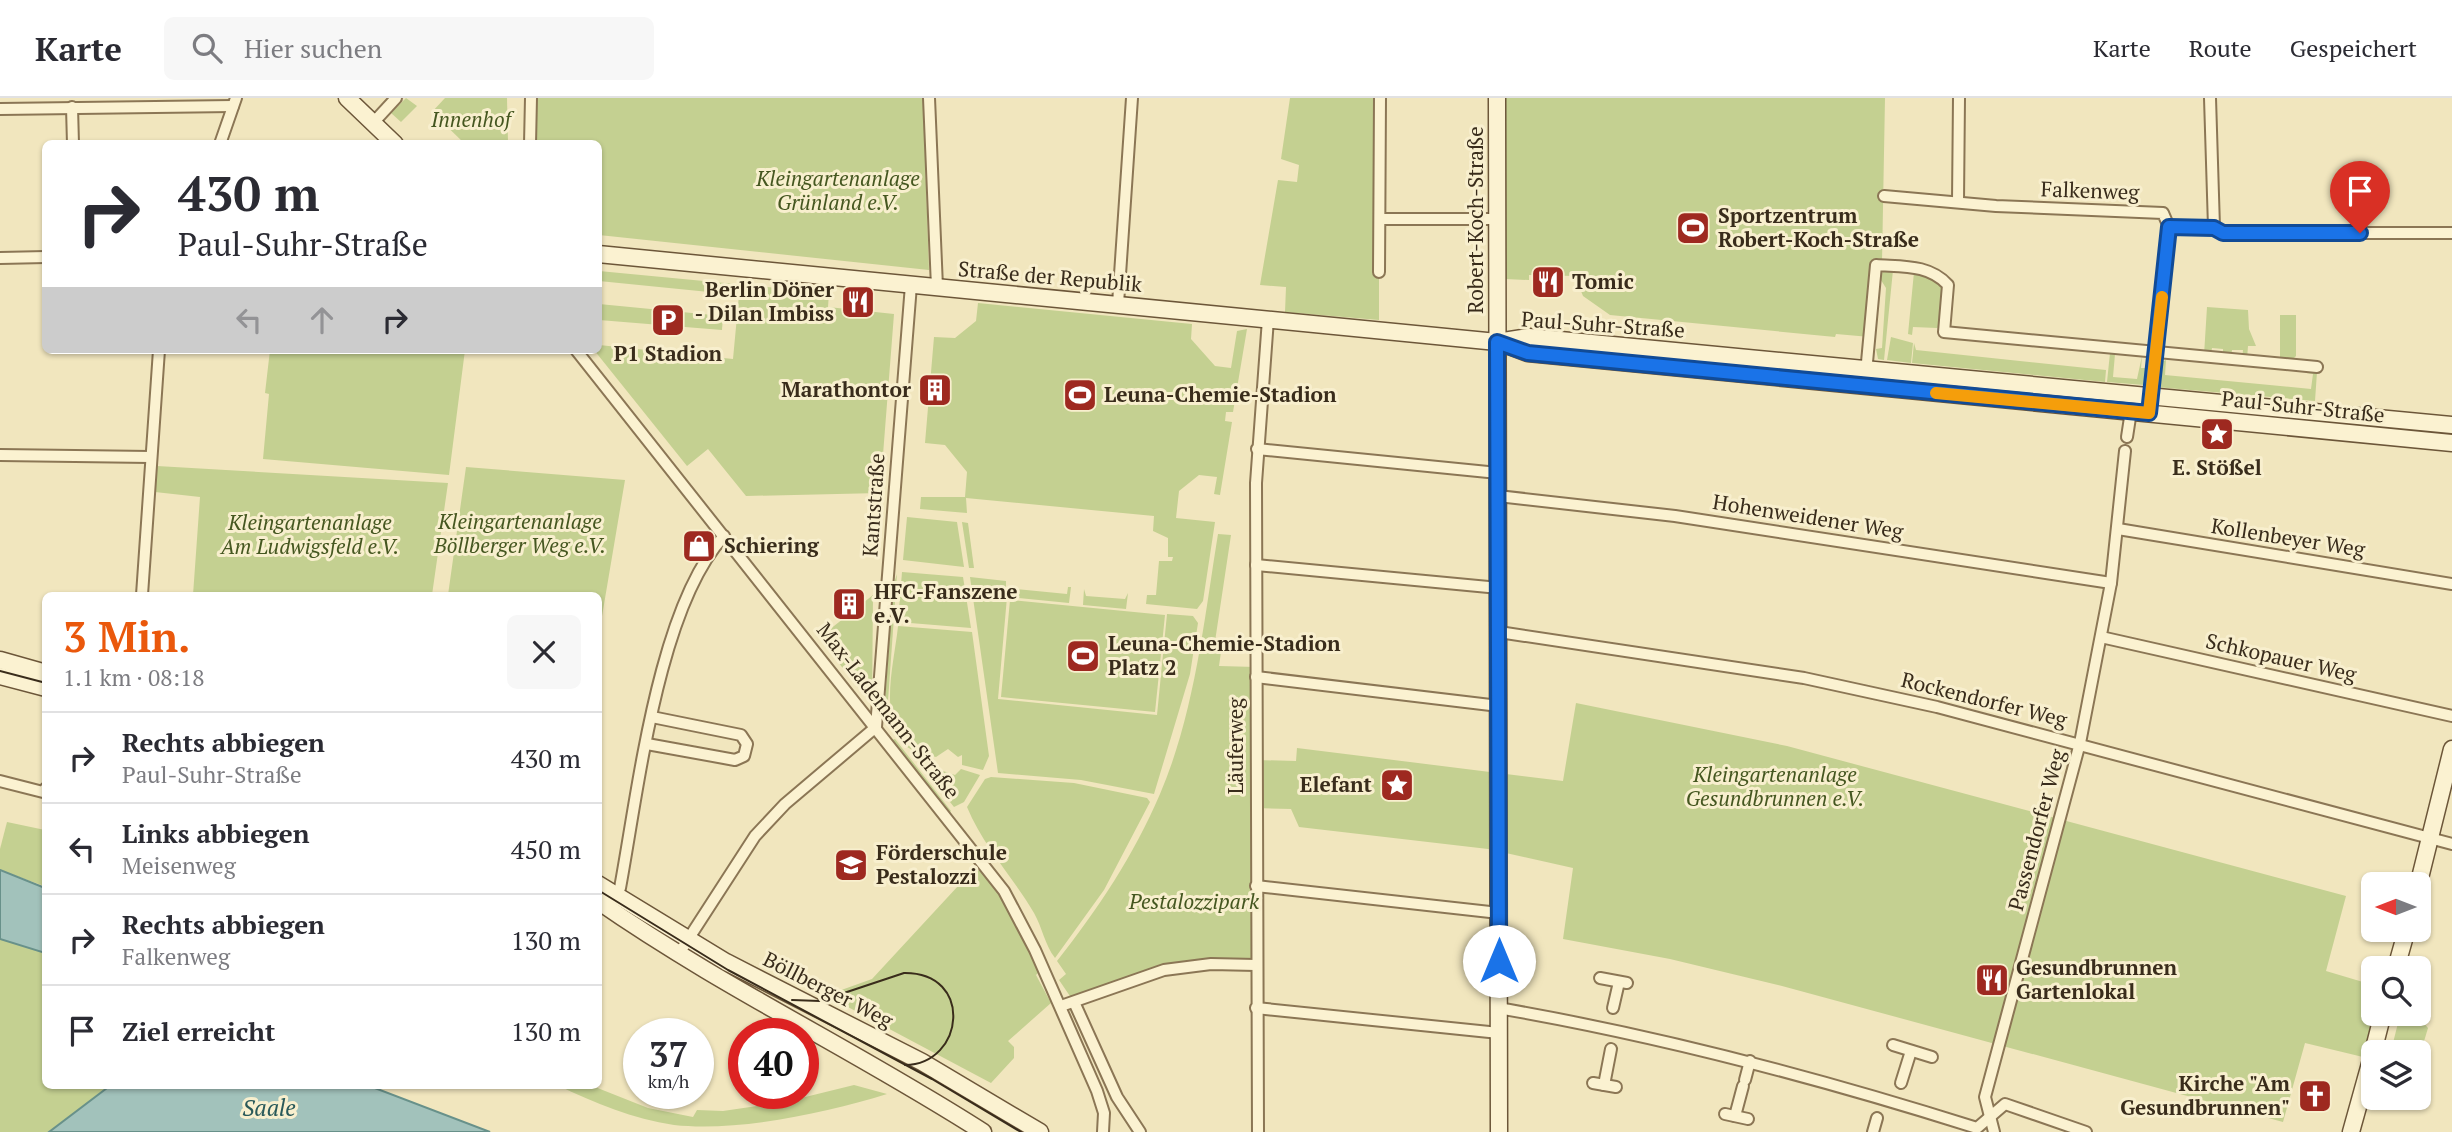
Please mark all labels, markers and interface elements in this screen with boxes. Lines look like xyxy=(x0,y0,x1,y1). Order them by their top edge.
search box xyxy=(164,17,654,80)
text: Karte xyxy=(35,27,122,70)
icon: search xyxy=(188,29,226,67)
text: Hier suchen xyxy=(244,31,382,65)
text: Karte xyxy=(2093,32,2151,64)
text: Route xyxy=(2189,32,2252,64)
text: Gespeichert xyxy=(2290,32,2417,64)
park label: Innenhof xyxy=(430,105,515,133)
street label: Robert-Koch-Straße xyxy=(1461,126,1489,314)
text: 430 m xyxy=(178,160,320,225)
pin xyxy=(2330,161,2390,233)
park label: Kleingartenanlage Grünland e.V. xyxy=(755,164,920,216)
icon: right xyxy=(63,168,154,259)
icon: arrive xyxy=(2341,172,2379,210)
street label: Falkenweg xyxy=(2040,174,2141,206)
place label: Sportzentrum Robert-Koch-Straße xyxy=(1718,201,1919,253)
sports icon: Sportzentrum Robert-Koch-Straße xyxy=(1674,209,1712,247)
text: Paul-Suhr-Straße xyxy=(178,223,428,265)
street label: Straße der Republik xyxy=(957,254,1143,298)
restaurant icon: Tomic xyxy=(1529,263,1567,301)
place label: Tomic xyxy=(1572,267,1634,295)
place label: Berlin Döner - Dilan Imbiss xyxy=(695,275,834,327)
restaurant icon: Berlin Döner - Dilan Imbiss xyxy=(839,283,877,321)
icon: left xyxy=(230,301,268,339)
icon: ahead xyxy=(303,301,341,339)
icon: right xyxy=(376,301,414,339)
parking icon: P1 Stadion xyxy=(649,301,687,339)
street label: Paul-Suhr-Straße xyxy=(1520,304,1686,344)
place label: P1 Stadion xyxy=(614,339,723,367)
building icon: Marathontor xyxy=(916,371,954,409)
place label: Marathontor xyxy=(781,375,911,403)
sports icon: Leuna-Chemie-Stadion xyxy=(1061,376,1099,414)
place label: Leuna-Chemie-Stadion xyxy=(1104,380,1337,408)
street label: Paul-Suhr-Straße xyxy=(2220,384,2386,428)
place icon: E. Stößel xyxy=(2198,415,2236,453)
street label: Kantstraße xyxy=(855,452,891,558)
place label: E. Stößel xyxy=(2172,453,2262,481)
street label: Hohenweidener Weg xyxy=(1711,487,1906,545)
park label: Kleingartenanlage Böllberger Weg e.V. xyxy=(433,507,606,559)
park label: Kleingartenanlage Am Ludwigsfeld e.V. xyxy=(219,508,399,560)
street label: Kollenbeyer Weg xyxy=(2209,511,2368,563)
shop icon: Schiering xyxy=(680,527,718,565)
place label: Schiering xyxy=(724,531,820,559)
place label: HFC-Fanszene e.V. xyxy=(874,577,1018,629)
building icon: HFC-Fanszene e.V. xyxy=(830,585,868,623)
text: 3 Min. xyxy=(63,608,191,664)
button: close xyxy=(507,615,581,689)
street label: Max-Lademann-Straße xyxy=(811,616,967,804)
street label: Schkopauer Weg xyxy=(2203,626,2360,688)
place label: Leuna-Chemie-Stadion Platz 2 xyxy=(1108,629,1341,681)
sports icon: Leuna-Chemie-Stadion Platz 2 xyxy=(1064,637,1102,675)
text: 1.1 km · 08:18 xyxy=(63,662,205,693)
street label: Rockendorfer Weg xyxy=(1899,665,2071,733)
street label: Läuferweg xyxy=(1221,697,1249,794)
text: Rechts abbiegen xyxy=(122,725,325,759)
icon: right xyxy=(63,739,101,777)
text: 430 m xyxy=(511,741,581,775)
street label: Passendorfer Weg xyxy=(2001,745,2071,914)
text: Paul-Suhr-Straße xyxy=(122,759,302,790)
park label: Kleingartenanlage Gesundbrunnen e.V. xyxy=(1686,760,1864,812)
place icon: Elefant xyxy=(1378,766,1416,804)
place label: Elefant xyxy=(1300,770,1373,798)
text: Links abbiegen xyxy=(122,816,310,850)
icon: left xyxy=(63,830,101,868)
text: 450 m xyxy=(511,832,581,866)
place label: Förderschule Pestalozzi xyxy=(876,838,1007,890)
school or university icon: Förderschule Pestalozzi xyxy=(832,846,870,884)
text: Meisenweg xyxy=(122,850,236,881)
north arrow xyxy=(2361,872,2431,942)
map controls xyxy=(2361,872,2431,1110)
park label: Pestalozzipark xyxy=(1128,887,1260,915)
text: Rechts abbiegen xyxy=(122,907,325,941)
icon: right xyxy=(63,921,101,959)
text: 130 m xyxy=(511,923,581,957)
position arrow xyxy=(1462,924,1536,998)
text: Falkenweg xyxy=(122,941,230,972)
street label: Böllberger Weg xyxy=(759,944,899,1034)
place label: Gesundbrunnen Gartenlokal xyxy=(2016,953,2178,1005)
button: search xyxy=(2361,956,2431,1026)
restaurant icon: Gesundbrunnen Gartenlokal xyxy=(1973,961,2011,999)
icon: arrive xyxy=(63,1012,101,1050)
text: Ziel erreicht xyxy=(122,1014,275,1048)
text: 130 m xyxy=(511,1014,581,1048)
speed limit sign: 40 xyxy=(728,1018,819,1109)
text: 37 xyxy=(649,1031,688,1077)
button: layers xyxy=(2361,1040,2431,1110)
text: km/h xyxy=(648,1069,689,1093)
place label: Kirche "Am Gesundbrunnen" xyxy=(2120,1069,2291,1121)
church icon: Kirche "Am Gesundbrunnen" xyxy=(2296,1077,2334,1115)
water label: Saale xyxy=(242,1092,296,1123)

